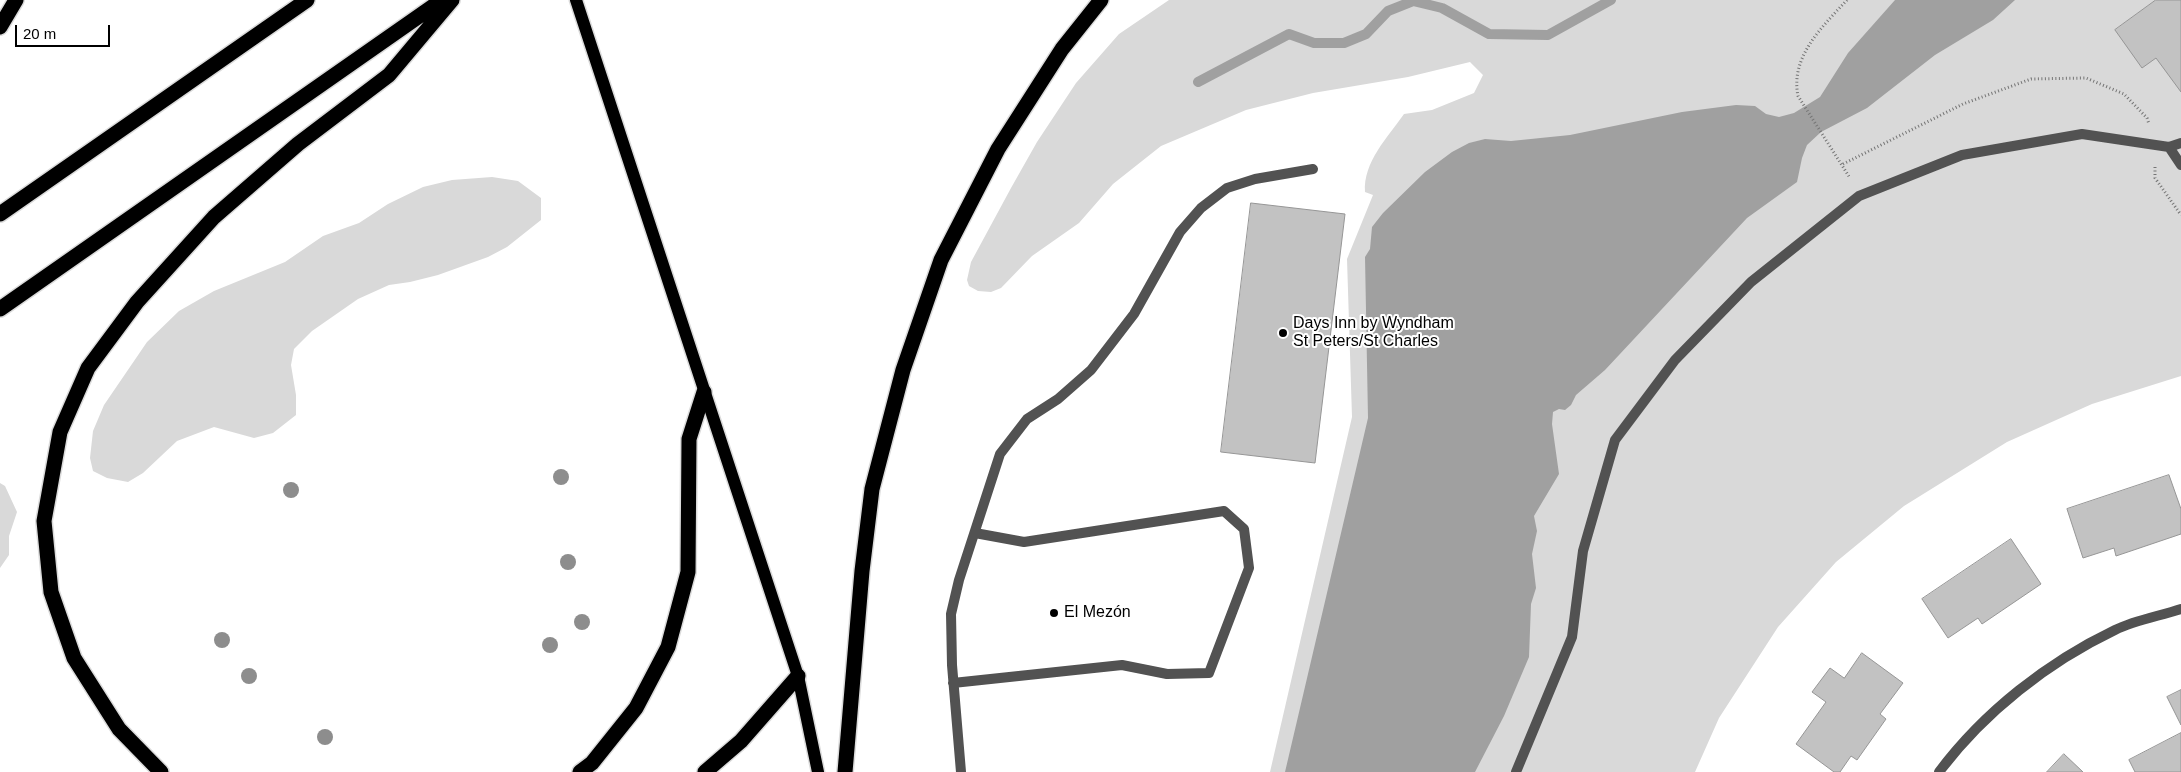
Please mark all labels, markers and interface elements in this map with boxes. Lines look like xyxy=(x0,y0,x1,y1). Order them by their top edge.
scale bar xyxy=(18,15,112,47)
text: 20 m xyxy=(23,25,56,42)
place label: Days Inn by Wyndham St Peters/St Charles xyxy=(1293,314,1454,352)
marker: Days Inn by Wyndham St Peters/St Charles xyxy=(1277,327,1289,339)
place label: El Mezón xyxy=(1064,603,1131,623)
marker: El Mezón xyxy=(1048,607,1060,619)

